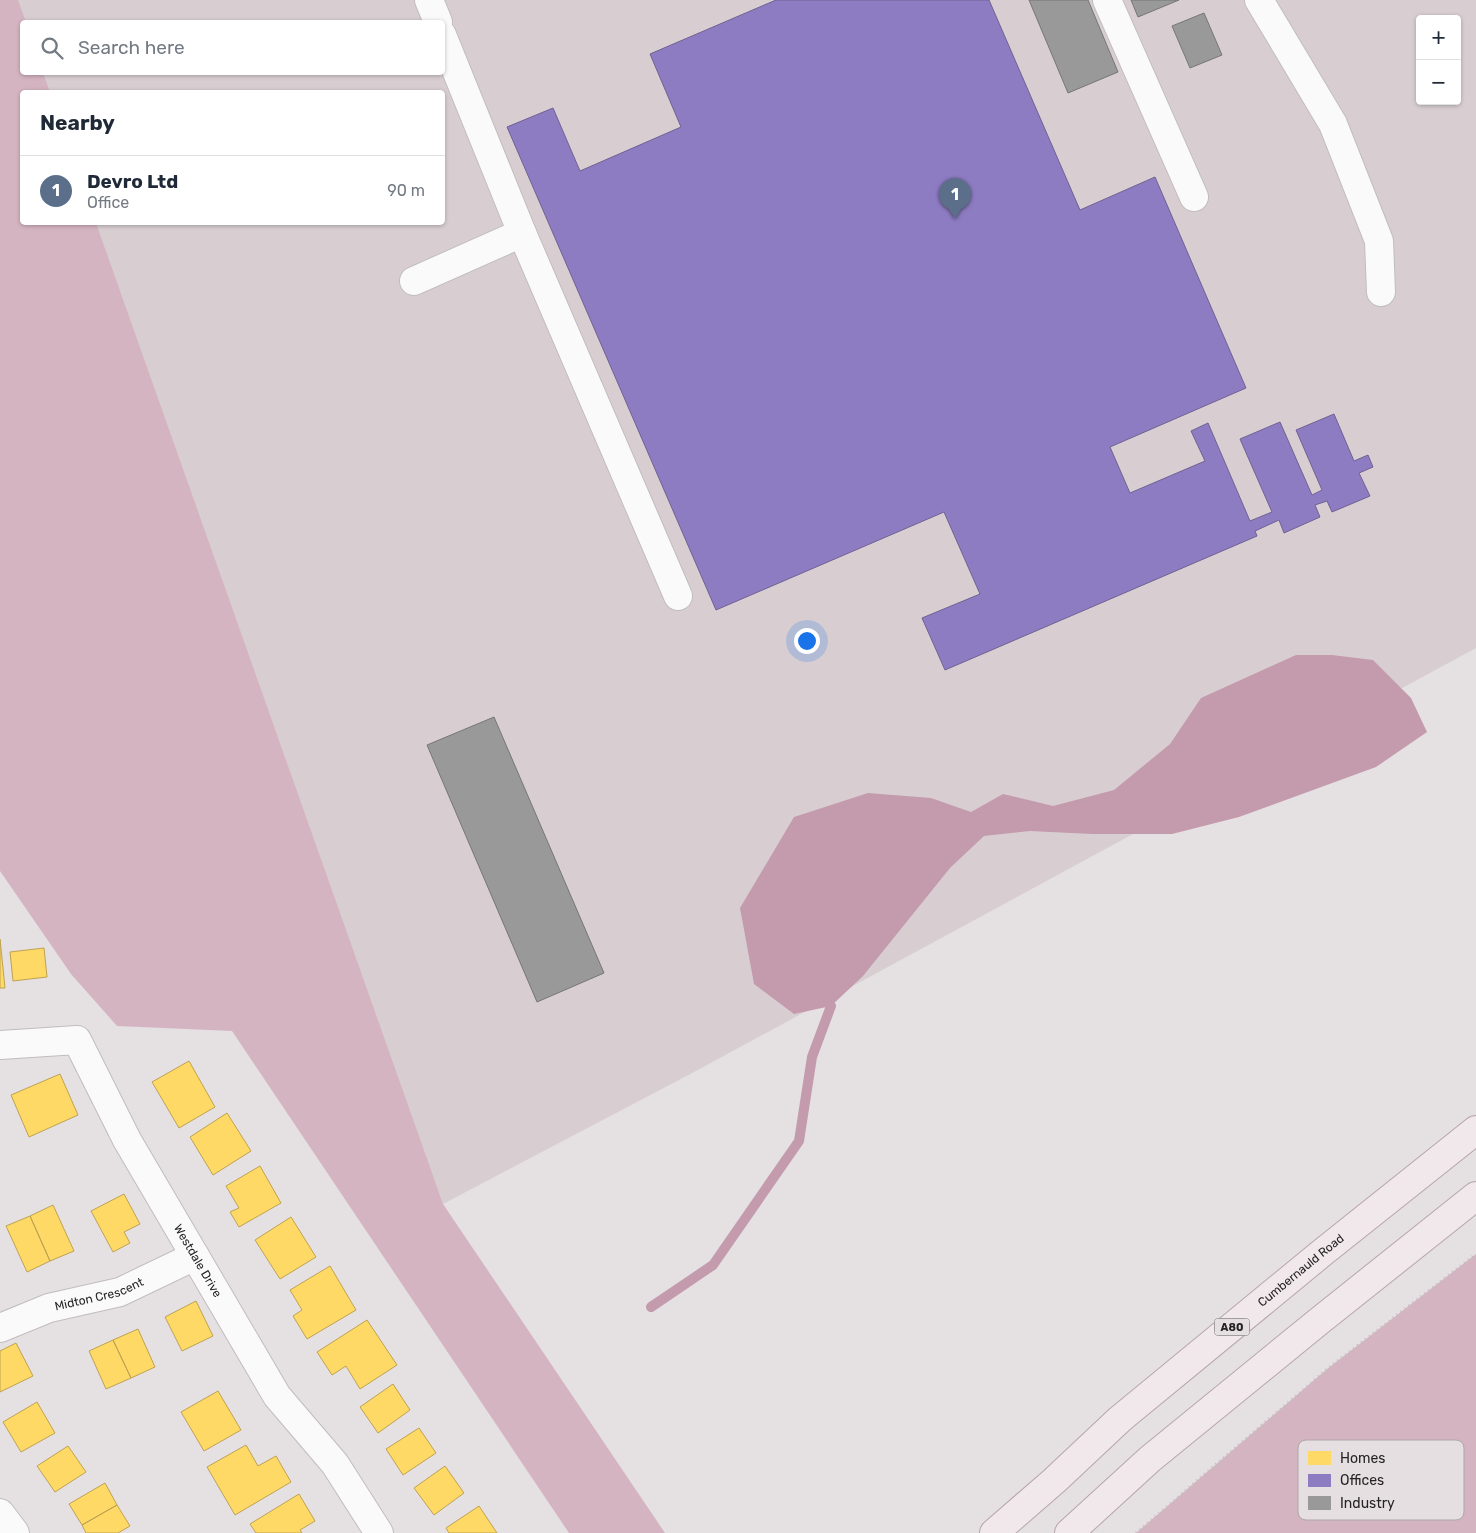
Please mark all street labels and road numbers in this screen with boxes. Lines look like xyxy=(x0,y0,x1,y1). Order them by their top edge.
street label: Westdale Drive xyxy=(171,1222,225,1300)
street label: Cumbernauld Road xyxy=(1255,1231,1347,1310)
street label: Midton Crescent xyxy=(53,1275,146,1313)
road number: A80 xyxy=(1214,1318,1250,1335)

